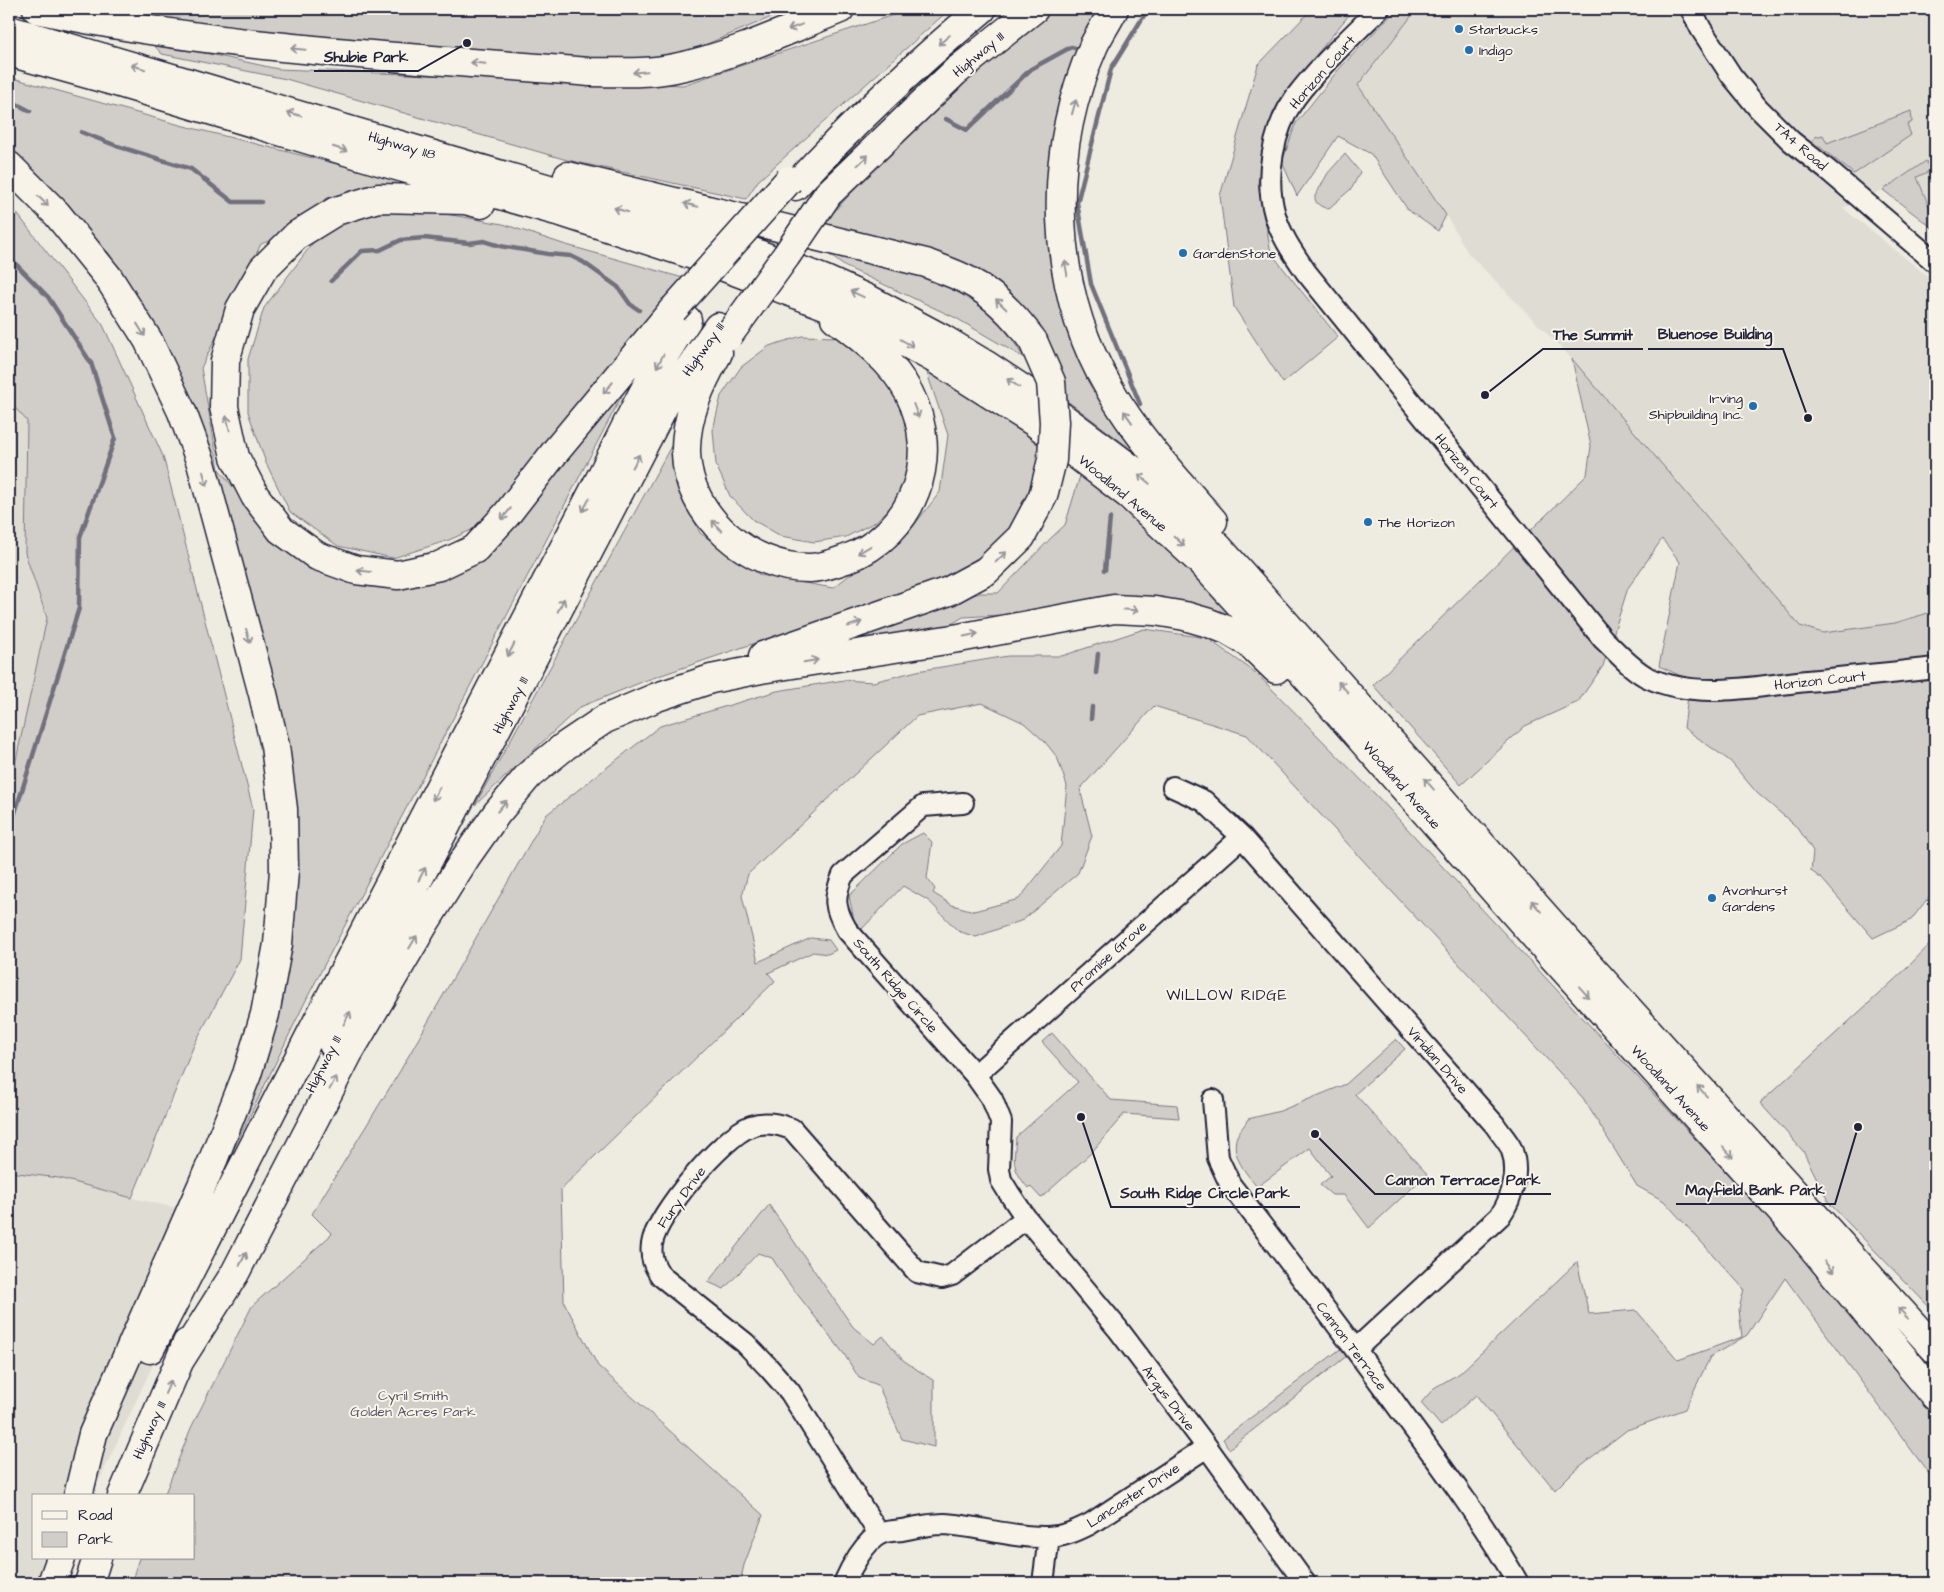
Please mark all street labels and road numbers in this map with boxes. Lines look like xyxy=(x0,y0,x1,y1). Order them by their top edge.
street label: Highway 111 xyxy=(949,27,1009,82)
street label: Horizon Court xyxy=(1285,31,1361,114)
street label: TA4 Road xyxy=(1769,118,1831,176)
street label: Highway 118 xyxy=(366,127,438,165)
street label: Highway 111 xyxy=(678,318,730,381)
street label: Horizon Court xyxy=(1430,430,1503,514)
street label: Woodland Avenue xyxy=(1074,451,1172,537)
street label: Horizon Court xyxy=(1773,666,1867,696)
street label: Highway 111 xyxy=(488,673,534,738)
street label: Woodland Avenue xyxy=(1357,737,1445,834)
street label: Promise Grove xyxy=(1066,916,1152,997)
street label: South Ridge Circle xyxy=(848,934,943,1038)
street label: Viridian Drive xyxy=(1402,1023,1472,1099)
street label: Highway 111 xyxy=(301,1032,347,1097)
street label: Woodland Avenue xyxy=(1626,1041,1715,1137)
street label: Fury Drive xyxy=(653,1162,711,1232)
street label: Cannon Terrace xyxy=(1311,1298,1392,1396)
street label: Argus Drive xyxy=(1137,1362,1200,1436)
street label: Highway 111 xyxy=(128,1398,172,1463)
street label: Lancaster Drive xyxy=(1083,1458,1184,1533)

